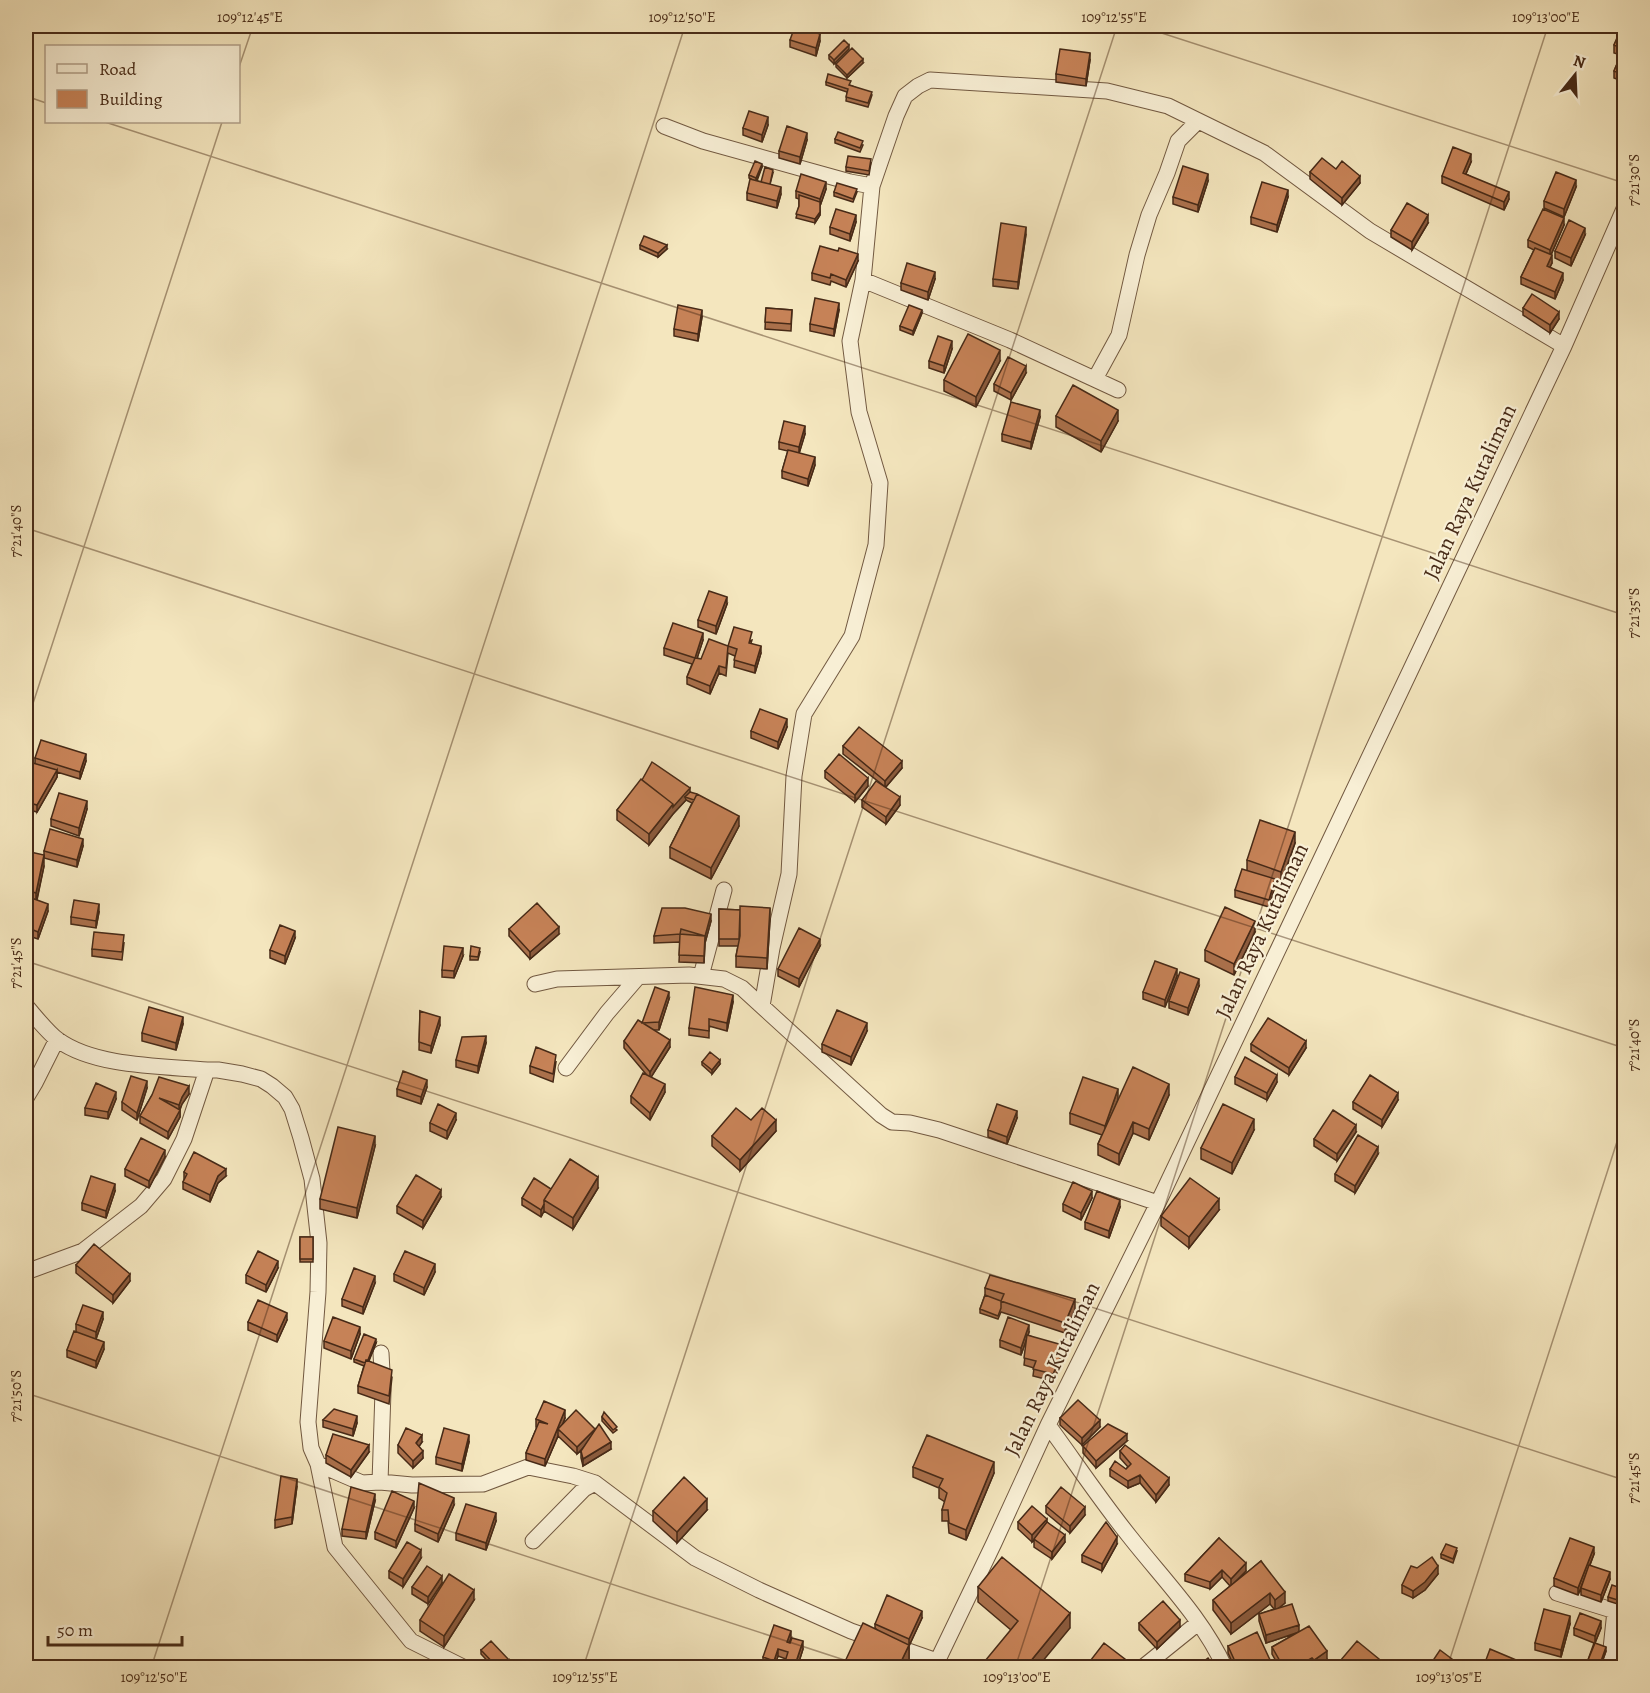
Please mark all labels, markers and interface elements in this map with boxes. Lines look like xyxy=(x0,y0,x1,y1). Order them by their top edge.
text: 109°12'45"E xyxy=(217,7,283,27)
text: 109°12'50"E xyxy=(648,7,716,27)
text: 109°12'55"E xyxy=(1081,7,1147,27)
text: 109°13'00"E xyxy=(1512,7,1580,27)
legend xyxy=(45,45,240,123)
north arrow xyxy=(1545,45,1605,105)
text: N xyxy=(1570,49,1589,74)
text: Road xyxy=(99,57,137,81)
text: Building xyxy=(99,87,163,111)
text: 7°21'30"S xyxy=(1624,154,1644,206)
street label: Jalan Raya Kutaliman xyxy=(1416,399,1524,585)
text: 7°21'40"S xyxy=(6,505,26,557)
text: 7°21'35"S xyxy=(1624,588,1644,638)
street label: Jalan Raya Kutaliman xyxy=(1208,838,1316,1024)
text: 7°21'45"S xyxy=(6,937,26,989)
text: 7°21'40"S xyxy=(1624,1019,1644,1071)
street label: Jalan Raya Kutaliman xyxy=(997,1277,1107,1461)
text: 7°21'50"S xyxy=(6,1370,26,1422)
text: 7°21'45"S xyxy=(1624,1452,1644,1504)
scale bar xyxy=(48,1609,182,1647)
text: 50 m xyxy=(57,1618,93,1642)
text: 109°12'50"E xyxy=(120,1667,188,1687)
text: 109°12'55"E xyxy=(552,1667,618,1687)
text: 109°13'00"E xyxy=(983,1667,1051,1687)
text: 109°13'05"E xyxy=(1416,1667,1482,1687)

